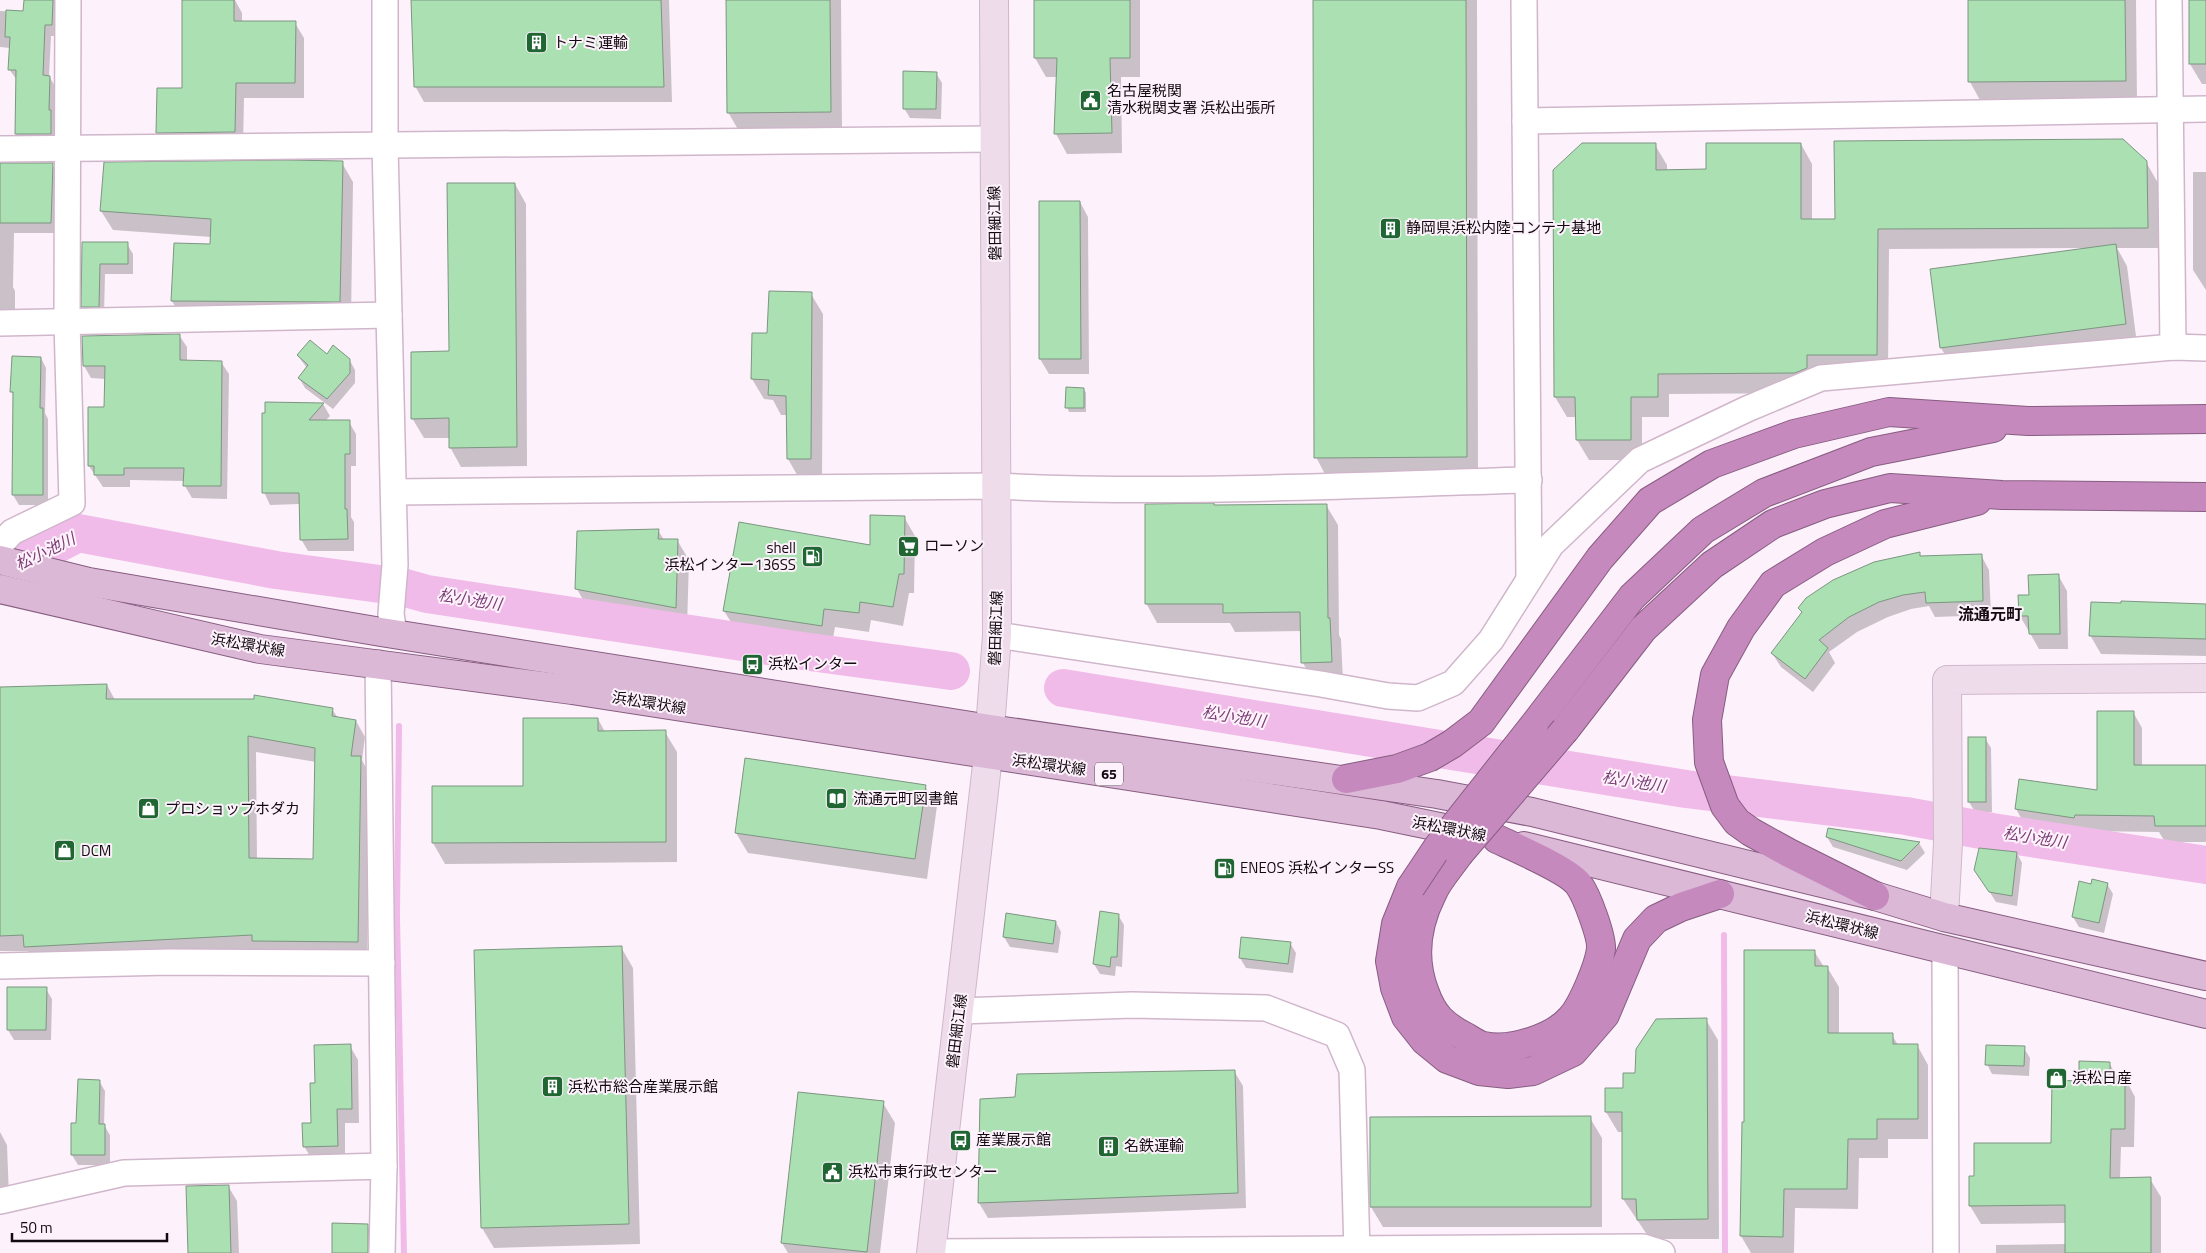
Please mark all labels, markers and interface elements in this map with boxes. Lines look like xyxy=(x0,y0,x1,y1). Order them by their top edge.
building icon: トナミ運輸 xyxy=(525,31,549,55)
place label: トナミ運輸 xyxy=(553,31,628,54)
place label: 名古屋税関 清水税関支署 浜松出張所 xyxy=(1107,79,1275,119)
public building icon: 名古屋税関 清水税関支署 浜松出張所 xyxy=(1079,88,1103,112)
street label: 磐田細江線 xyxy=(982,185,1007,261)
building icon: 静岡県浜松内陸コンテナ基地 xyxy=(1378,216,1402,240)
place label: 静岡県浜松内陸コンテナ基地 xyxy=(1406,216,1601,239)
water label: 松小池川 xyxy=(11,525,81,576)
supermarket icon: ローソン xyxy=(896,534,920,558)
place label: ローソン xyxy=(924,534,984,557)
place label: shell 浜松インター136SS xyxy=(665,536,796,576)
fuel station icon: shell 浜松インター136SS xyxy=(800,545,824,569)
water label: 松小池川 xyxy=(437,582,505,616)
street label: 磐田細江線 xyxy=(983,590,1008,666)
district label: 流通元町 xyxy=(1958,602,2022,626)
street label: 浜松環状線 xyxy=(209,627,287,662)
bus stop icon: 浜松インター xyxy=(740,652,764,676)
place label: 浜松インター xyxy=(768,652,858,675)
street label: 浜松環状線 xyxy=(610,685,688,720)
water label: 松小池川 xyxy=(1201,699,1269,733)
street label: 浜松環状線 xyxy=(1010,748,1088,781)
road number: 65 xyxy=(1095,762,1123,786)
water label: 松小池川 xyxy=(1601,764,1669,798)
library icon: 流通元町図書館 xyxy=(825,787,849,811)
place label: 流通元町図書館 xyxy=(853,787,958,810)
shop icon: プロショップホダカ xyxy=(137,797,161,821)
place label: プロショップホダカ xyxy=(165,797,300,820)
street label: 浜松環状線 xyxy=(1410,810,1488,847)
water label: 松小池川 xyxy=(2002,820,2070,854)
shop icon: DCM xyxy=(53,839,77,863)
place label: DCM xyxy=(81,839,111,862)
fuel station icon: ENEOS 浜松インターSS xyxy=(1212,856,1236,880)
place label: ENEOS 浜松インターSS xyxy=(1240,856,1394,879)
street label: 浜松環状線 xyxy=(1803,904,1881,945)
street label: 磐田細江線 xyxy=(941,992,972,1070)
shop icon: 浜松日産 xyxy=(2044,1066,2068,1090)
place label: 浜松日産 xyxy=(2072,1066,2132,1089)
building icon: 浜松市総合産業展示館 xyxy=(540,1075,564,1099)
place label: 浜松市総合産業展示館 xyxy=(568,1075,718,1098)
bus stop icon: 産業展示館 xyxy=(948,1128,972,1152)
place label: 産業展示館 xyxy=(976,1128,1051,1151)
building icon: 名鉄運輸 xyxy=(1096,1134,1120,1158)
place label: 名鉄運輸 xyxy=(1124,1134,1184,1157)
public building icon: 浜松市東行政センター xyxy=(820,1160,844,1184)
place label: 浜松市東行政センター xyxy=(848,1160,998,1183)
scale bar xyxy=(12,1210,168,1242)
text: 50 m xyxy=(20,1216,53,1239)

